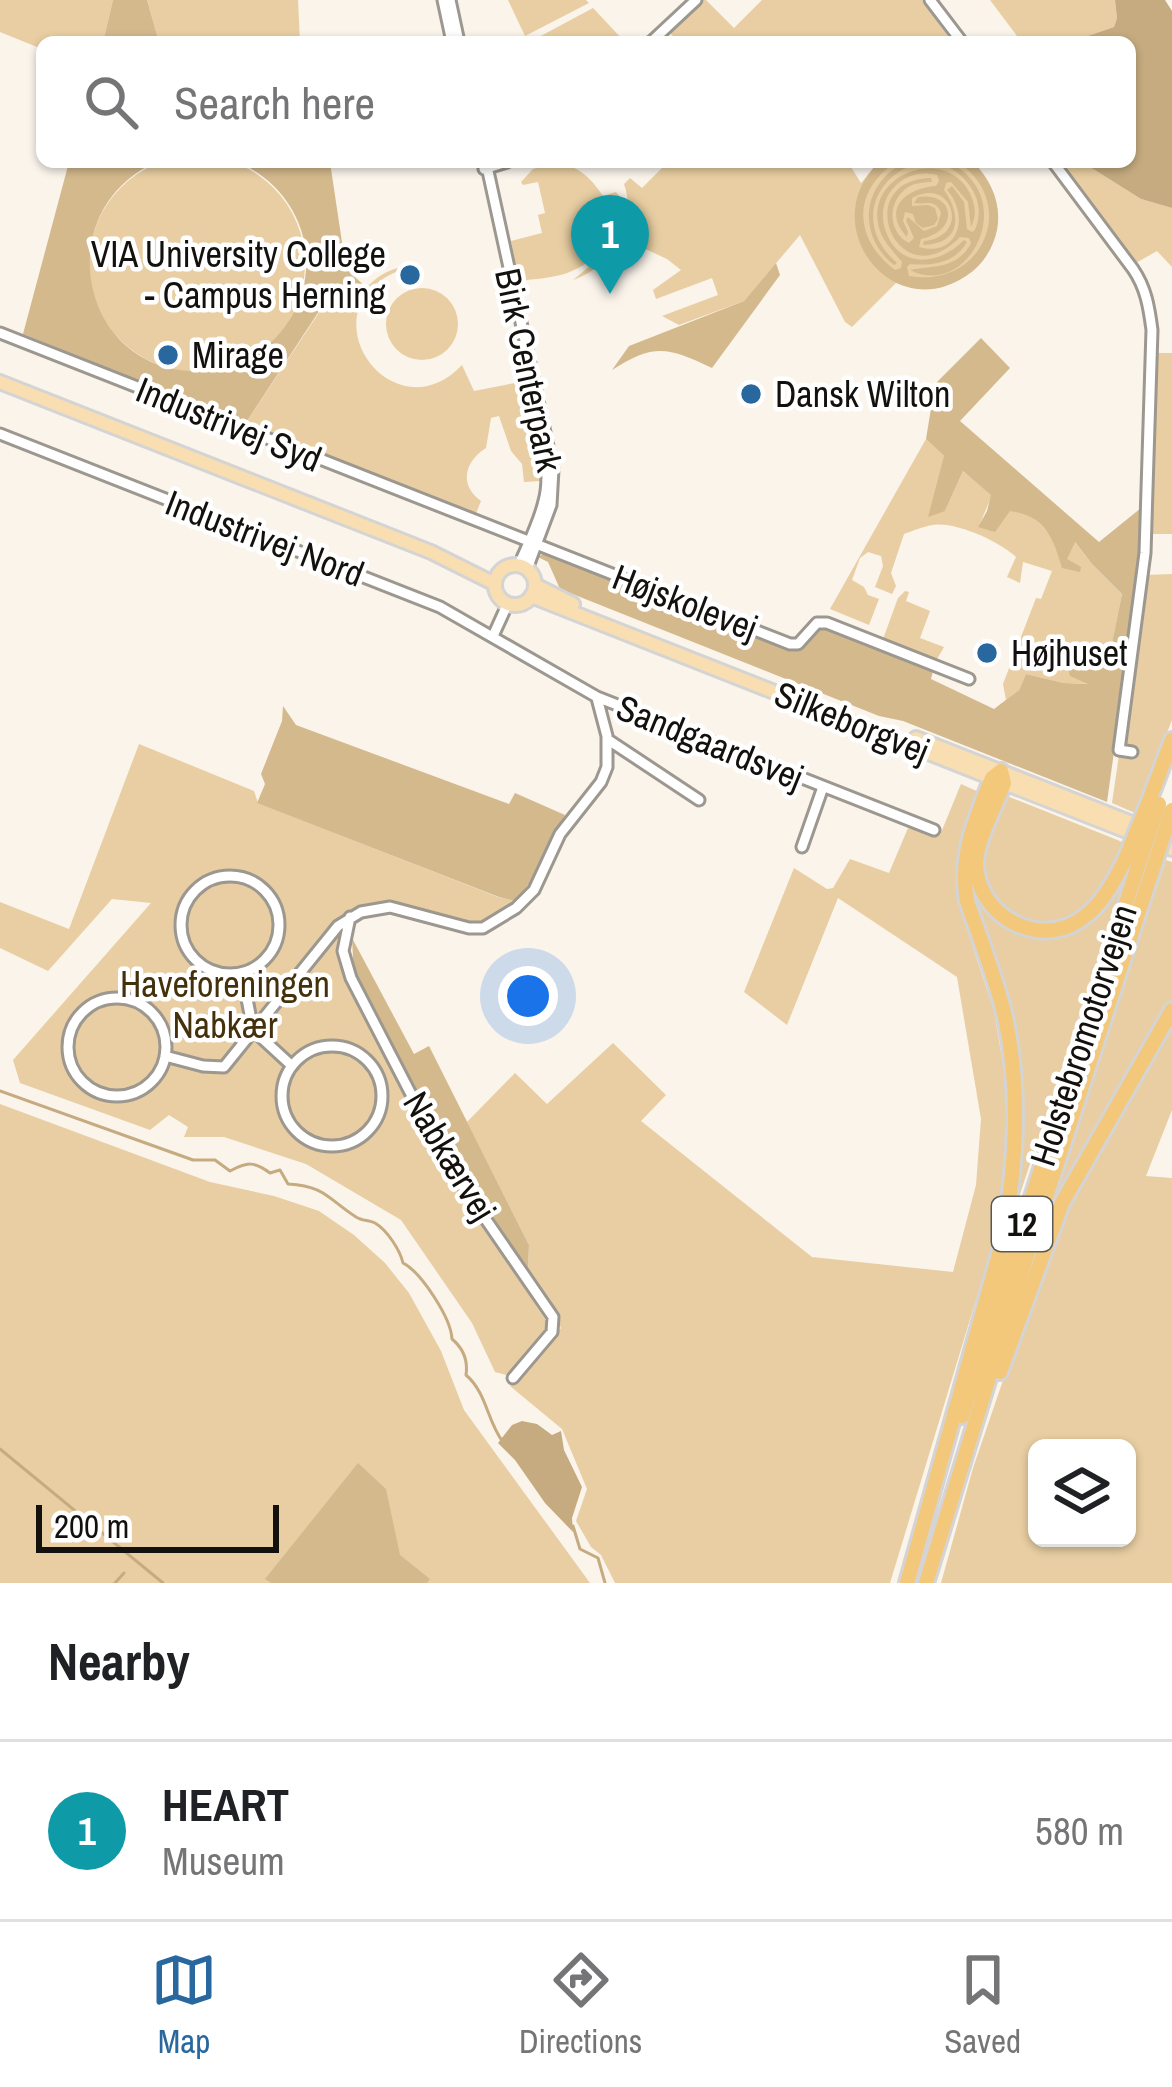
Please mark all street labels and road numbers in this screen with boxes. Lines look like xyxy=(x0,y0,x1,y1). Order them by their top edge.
street label: Birk Centerpark xyxy=(484,264,574,476)
street label: Industrivej Syd xyxy=(129,365,329,483)
street label: Industrivej Nord xyxy=(159,478,371,598)
street label: Højskolevej xyxy=(606,553,764,651)
street label: Silkeborgvej xyxy=(768,669,936,775)
street label: Sandgaardsvej xyxy=(610,683,810,801)
street label: Holstebromotorvejen xyxy=(1018,898,1148,1172)
street label: Nabkærvej xyxy=(393,1082,507,1230)
road number: 12 xyxy=(992,1197,1052,1251)

